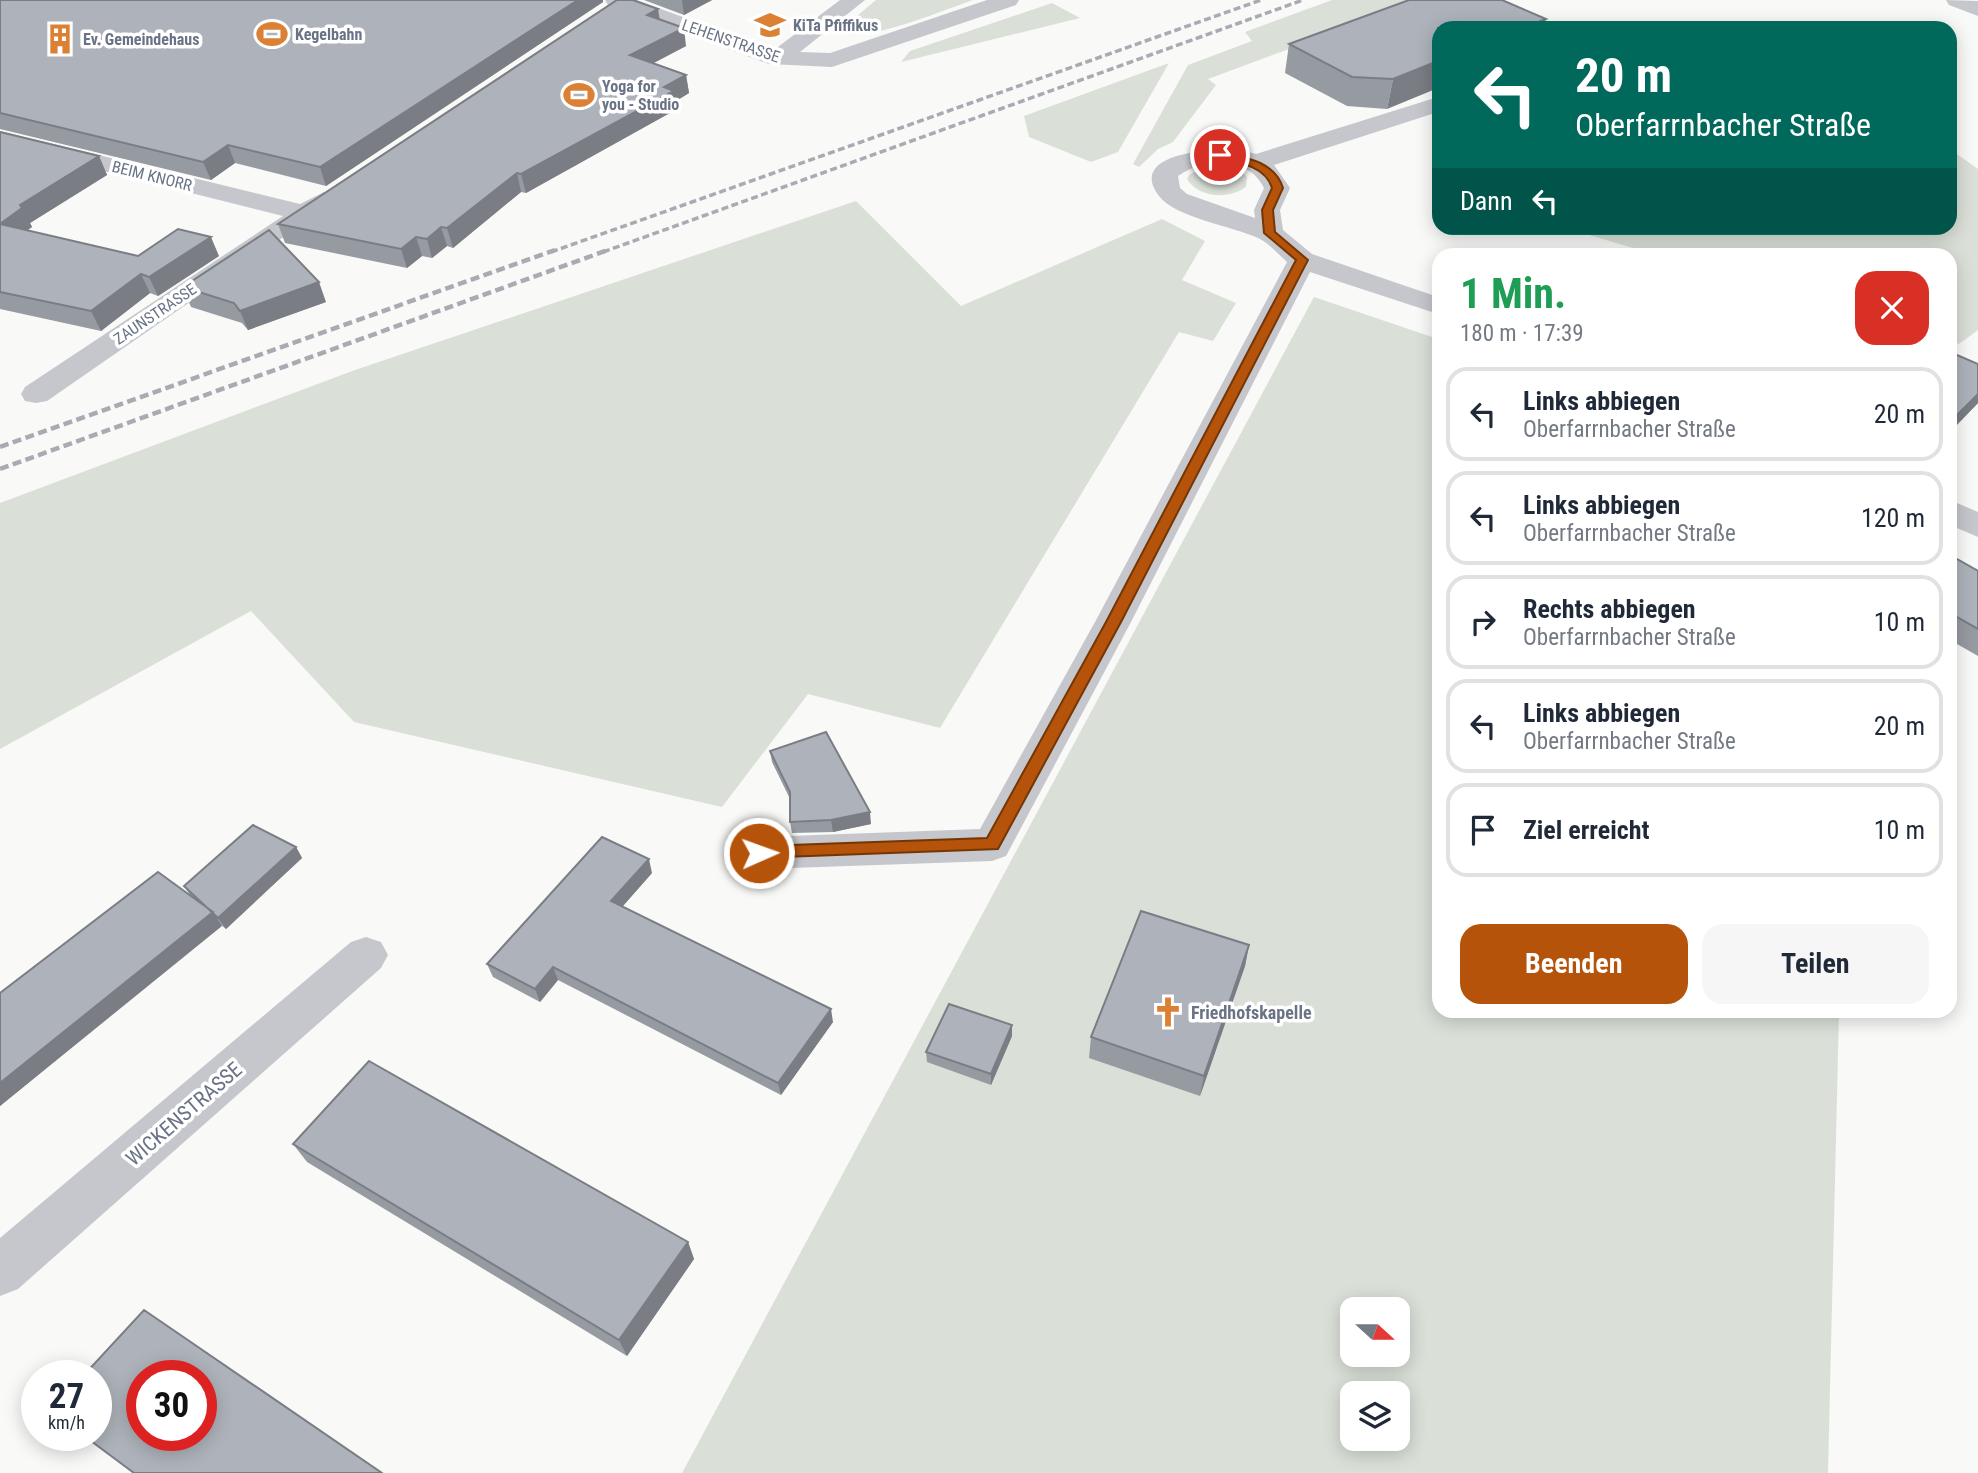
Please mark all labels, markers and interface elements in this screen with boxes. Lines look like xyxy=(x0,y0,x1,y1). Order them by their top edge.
school or university icon: KiTa Pfiffikus xyxy=(753,8,787,42)
street label: LEHENSTRASSE xyxy=(680,15,782,67)
place label: KiTa Pfiffikus xyxy=(793,16,878,35)
sports icon: Kegelbahn xyxy=(255,17,289,51)
building icon: Ev. Gemeindehaus xyxy=(43,22,77,56)
place label: Kegelbahn xyxy=(295,25,362,44)
place label: Ev. Gemeindehaus xyxy=(83,30,199,49)
text: 20 m xyxy=(1575,47,1672,104)
icon: left xyxy=(1460,49,1551,140)
place label: Yoga for you - Studio xyxy=(602,77,679,114)
sports icon: Yoga for you - Studio xyxy=(562,78,596,112)
text: Oberfarrnbacher Straße xyxy=(1575,106,1871,144)
pin xyxy=(1190,125,1250,185)
icon: arrive xyxy=(1201,136,1239,174)
street label: BEIM KNORR xyxy=(110,157,194,195)
icon: left xyxy=(1526,182,1564,220)
text: Dann xyxy=(1460,186,1512,216)
text: 1 Min. xyxy=(1460,269,1566,318)
button: close xyxy=(1855,271,1929,345)
street label: ZAUNSTRASSE xyxy=(110,279,200,349)
text: 180 m · 17:39 xyxy=(1460,320,1584,347)
text: Links abbiegen xyxy=(1523,386,1680,416)
icon: left xyxy=(1464,395,1502,433)
text: 20 m xyxy=(1874,399,1925,429)
text: Oberfarrnbacher Straße xyxy=(1523,416,1736,443)
text: Links abbiegen xyxy=(1523,490,1680,520)
icon: left xyxy=(1464,499,1502,537)
text: 120 m xyxy=(1861,503,1925,533)
text: Oberfarrnbacher Straße xyxy=(1523,520,1736,547)
text: Rechts abbiegen xyxy=(1523,594,1696,624)
icon: right xyxy=(1464,603,1502,641)
text: 10 m xyxy=(1874,607,1925,637)
text: Oberfarrnbacher Straße xyxy=(1523,624,1736,651)
text: Links abbiegen xyxy=(1523,698,1680,728)
icon: left xyxy=(1464,707,1502,745)
text: 20 m xyxy=(1874,711,1925,741)
text: Oberfarrnbacher Straße xyxy=(1523,728,1736,755)
icon: arrive xyxy=(1464,811,1502,849)
text: Ziel erreicht xyxy=(1523,815,1649,845)
text: 10 m xyxy=(1874,815,1925,845)
position arrow xyxy=(722,816,796,890)
button: Beenden xyxy=(1460,924,1688,1004)
button: Teilen xyxy=(1702,924,1929,1004)
church icon: Friedhofskapelle xyxy=(1151,995,1185,1029)
place label: Friedhofskapelle xyxy=(1191,1002,1312,1023)
street label: WICKENSTRASSE xyxy=(121,1057,247,1171)
north arrow xyxy=(1340,1297,1410,1367)
map controls xyxy=(1340,1297,1410,1451)
speed limit sign: 30 xyxy=(126,1360,217,1451)
text: 27 xyxy=(49,1376,84,1417)
button: layers xyxy=(1340,1381,1410,1451)
text: km/h xyxy=(48,1412,85,1433)

